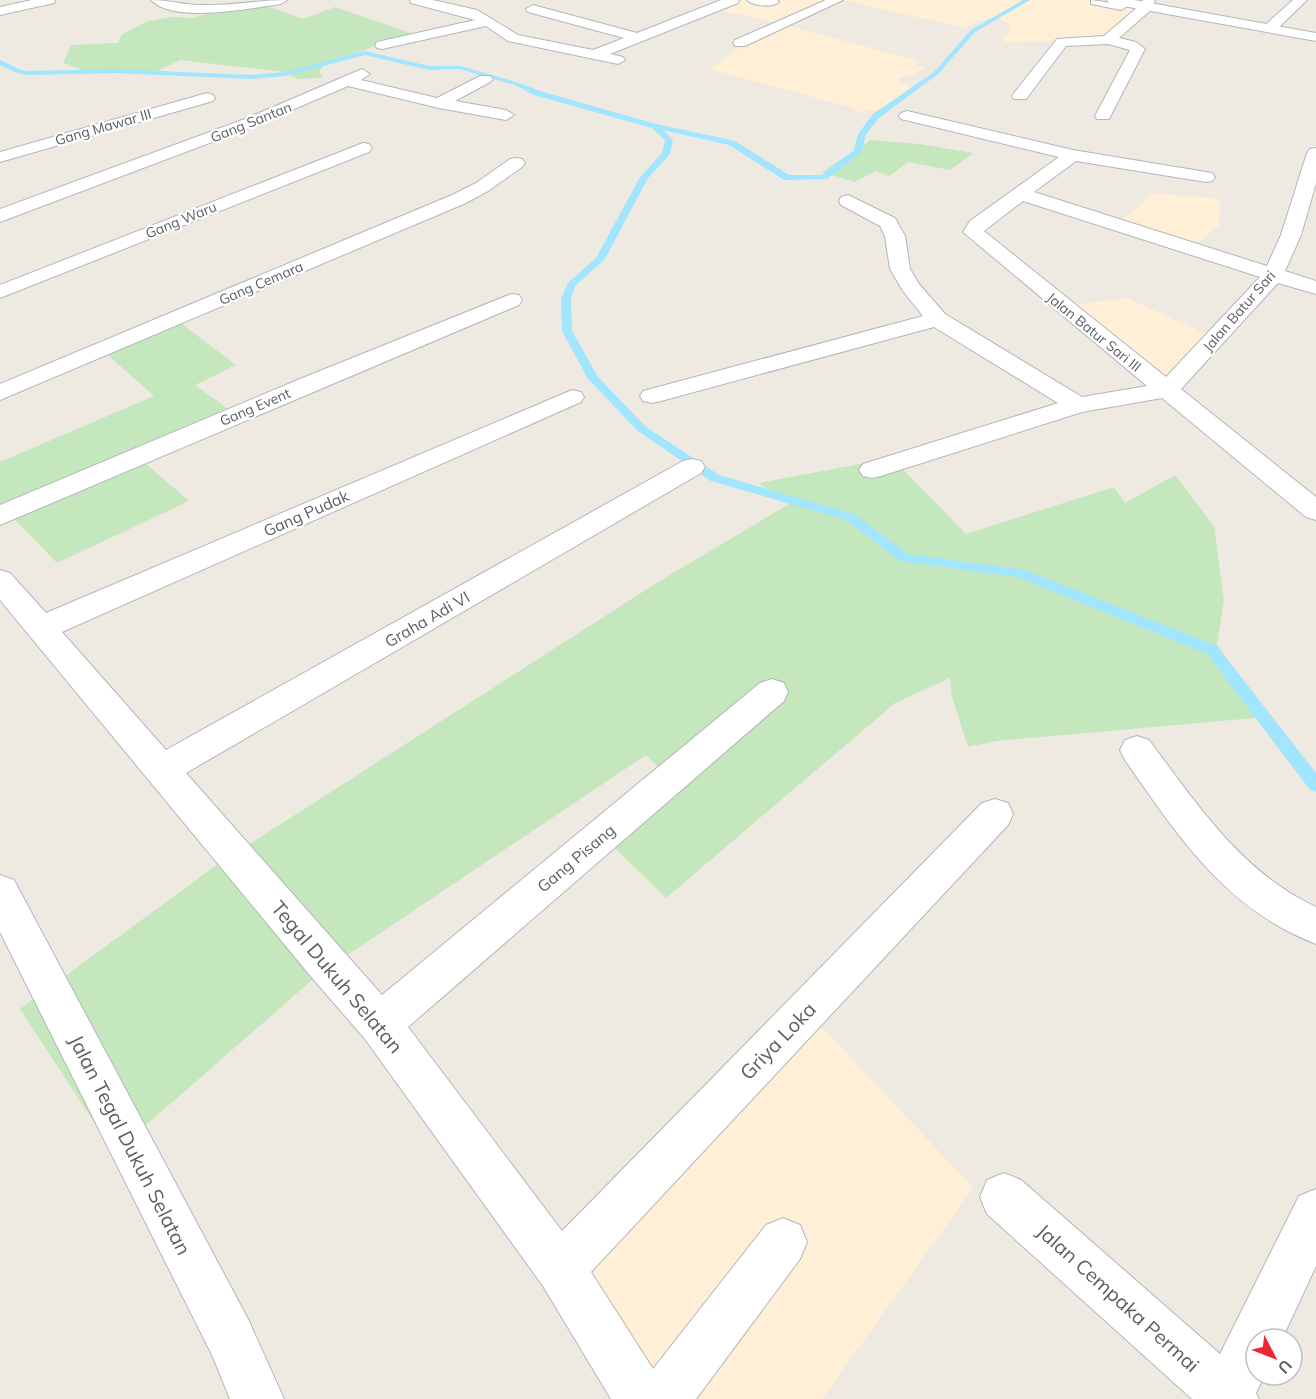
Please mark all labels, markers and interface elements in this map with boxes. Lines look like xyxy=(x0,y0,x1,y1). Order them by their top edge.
street label: Gang Santan xyxy=(208,98,294,146)
street label: Gang Mawar III xyxy=(53,105,153,149)
street label: Gang Waru xyxy=(143,198,219,242)
street label: Gang Cemara xyxy=(216,257,306,309)
street label: Jalan Batur Sari xyxy=(1199,267,1279,355)
street label: Jalan Batur Sari III xyxy=(1043,288,1145,376)
street label: Gang Event xyxy=(217,384,293,430)
street label: Gang Pudak xyxy=(260,485,353,541)
street label: Graha Adi VI xyxy=(381,587,473,651)
street label: Gang Pisang xyxy=(533,820,619,896)
street label: Tegal Dukuh Selatan xyxy=(266,895,409,1058)
street label: Griya Loka xyxy=(734,996,821,1085)
street label: Jalan Tegal Dukuh Selatan xyxy=(64,1030,197,1259)
street label: Jalan Cempaka Permai xyxy=(1032,1218,1205,1377)
north arrow xyxy=(1244,1327,1304,1387)
text: U xyxy=(1274,1356,1297,1378)

